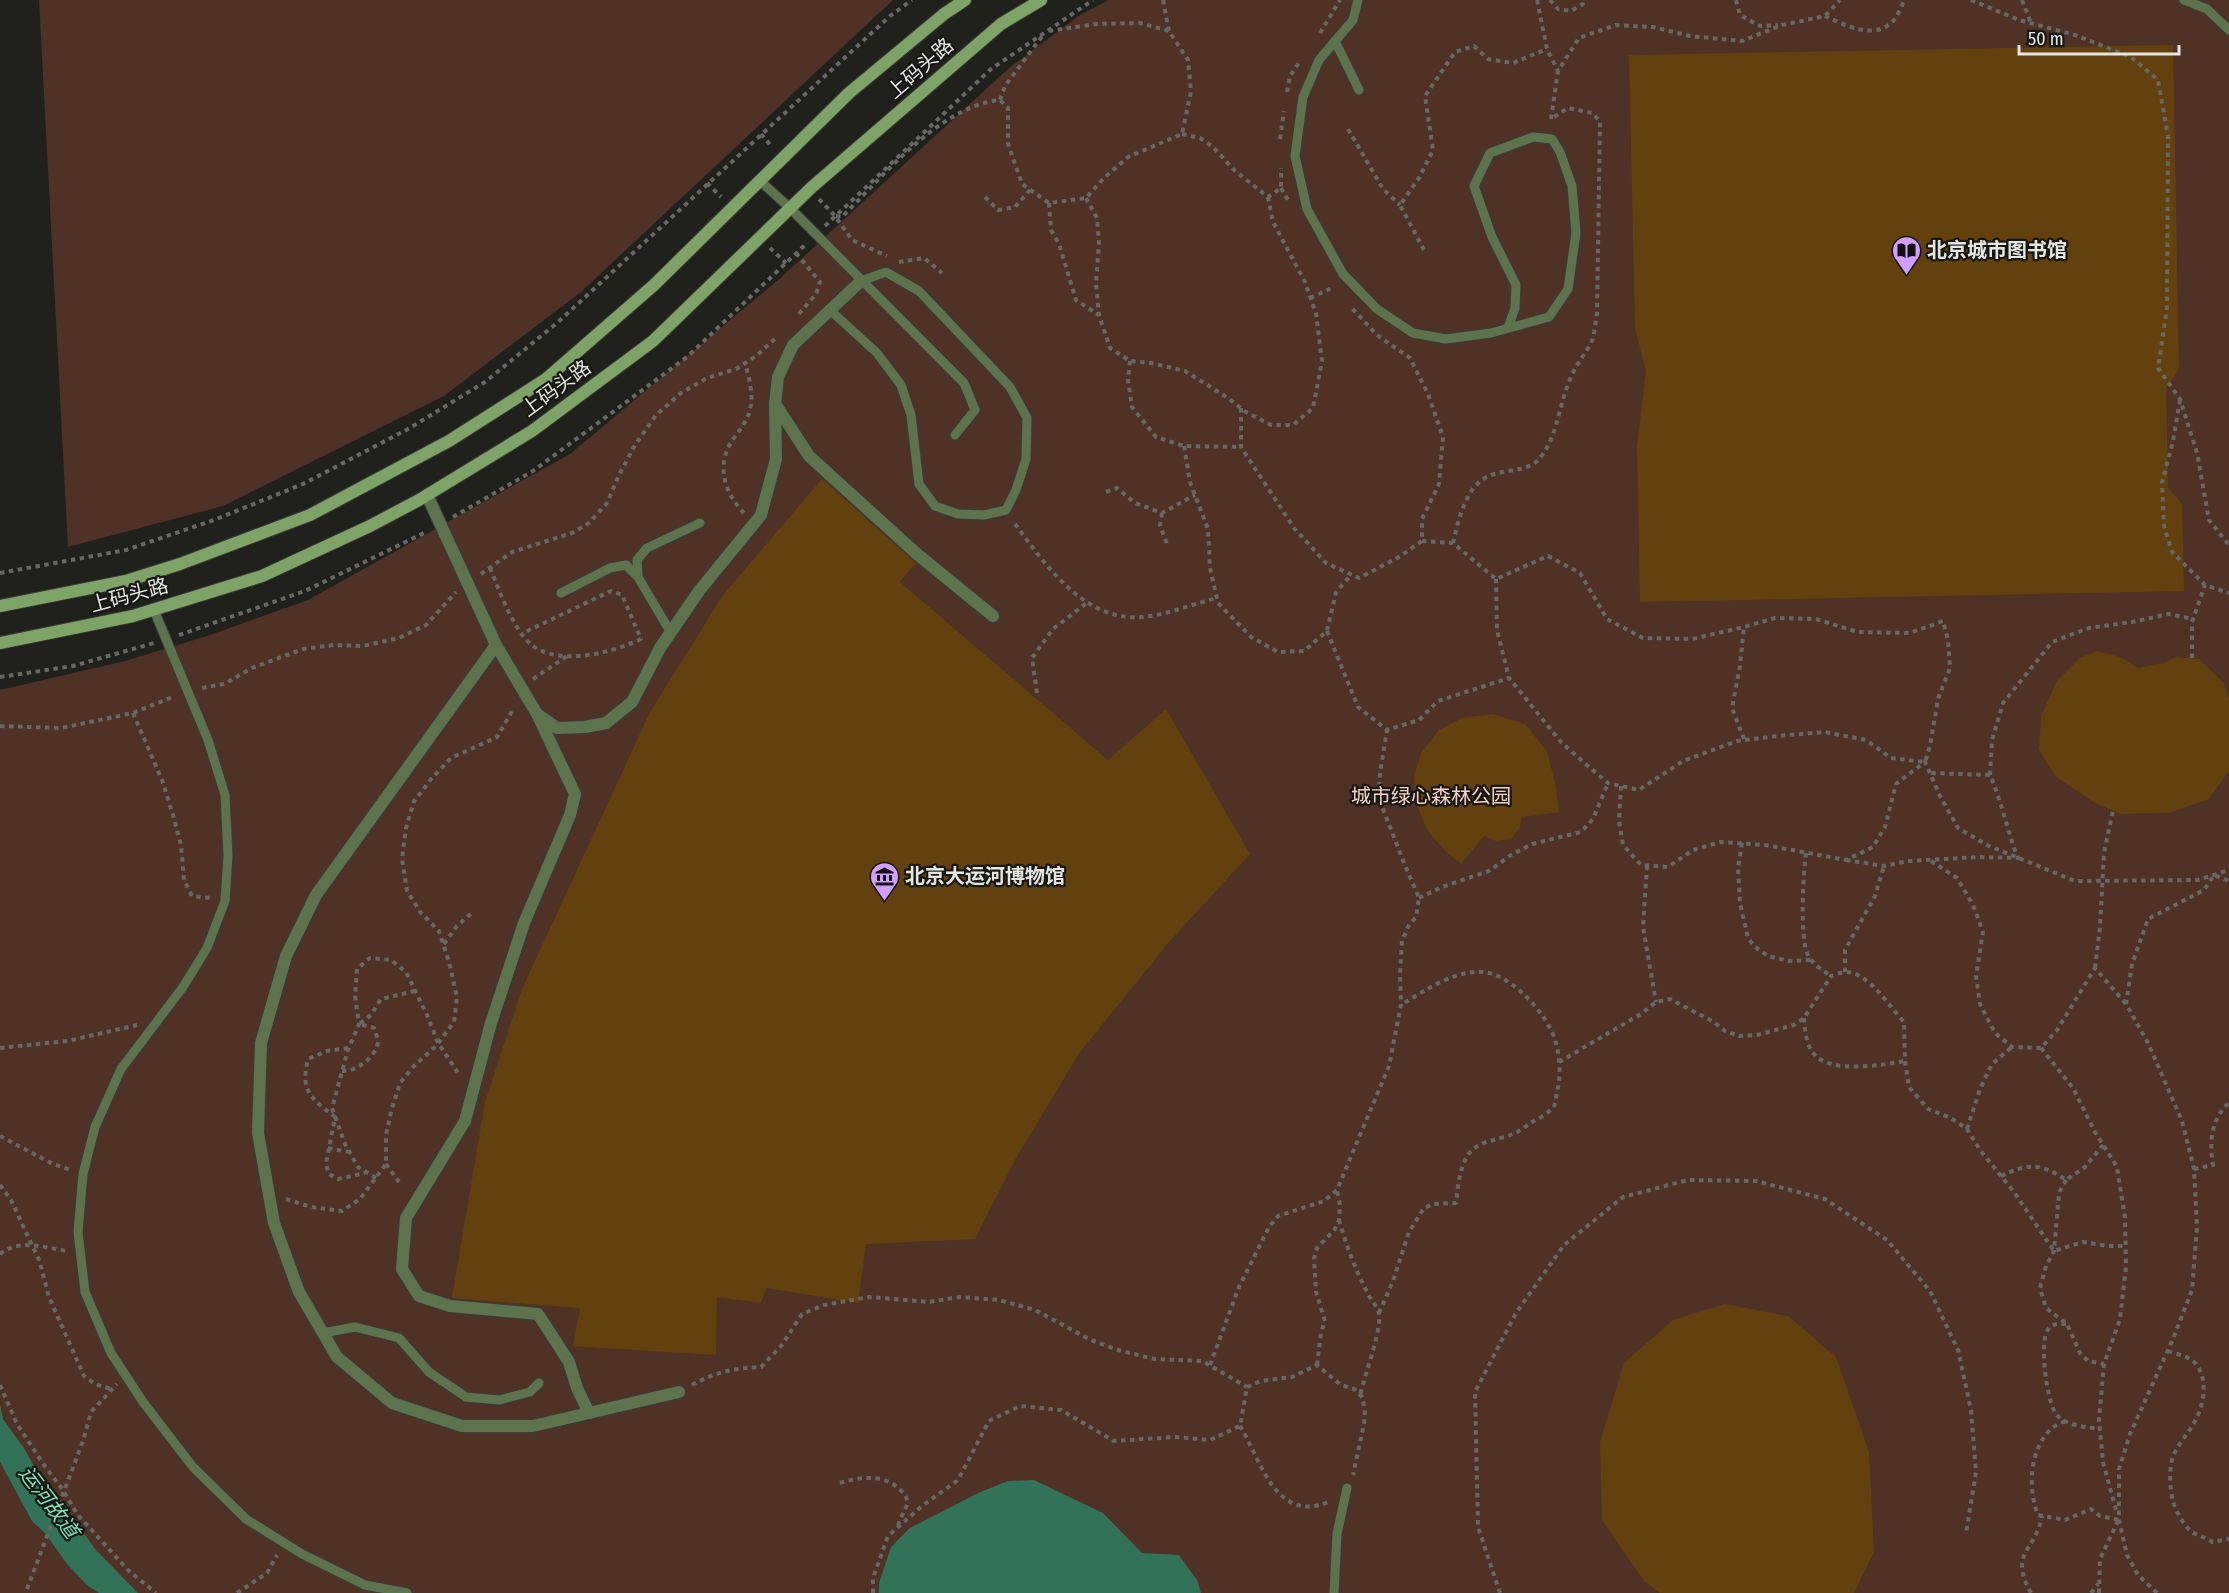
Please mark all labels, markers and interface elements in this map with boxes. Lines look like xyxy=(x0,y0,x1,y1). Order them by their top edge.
scale bar xyxy=(2019,18,2180,56)
text: 50 m xyxy=(2028,28,2064,50)
street label: 上码头路 xyxy=(882,33,958,103)
library icon: 北京城市图书馆 xyxy=(1890,234,1922,276)
place label: 北京城市图书馆 xyxy=(1927,238,2067,262)
street label: 上码头路 xyxy=(517,355,595,421)
street label: 上码头路 xyxy=(87,573,171,617)
park label: 城市绿心森林公园 xyxy=(1351,784,1511,808)
museum icon: 北京大运河博物馆 xyxy=(868,860,900,902)
place label: 北京大运河博物馆 xyxy=(905,864,1065,888)
water label: 运河故道 xyxy=(13,1461,86,1546)

